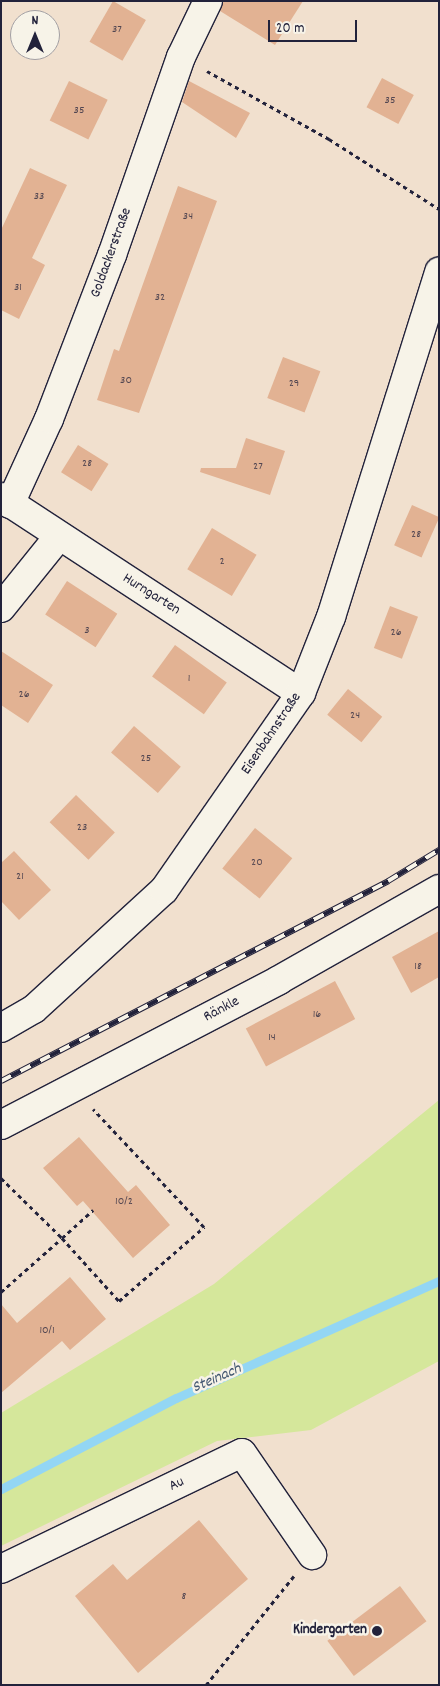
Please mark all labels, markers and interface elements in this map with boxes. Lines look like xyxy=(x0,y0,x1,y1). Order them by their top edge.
north arrow xyxy=(10,10,60,60)
scale bar xyxy=(270,10,359,42)
text: N xyxy=(32,11,38,31)
text: 20 m xyxy=(276,18,304,40)
house number: 37 xyxy=(112,23,122,37)
house number: 35 xyxy=(385,94,395,108)
house number: 35 xyxy=(74,104,84,118)
house number: 33 xyxy=(34,190,44,204)
street label: Goldackerstraße xyxy=(87,206,137,300)
house number: 34 xyxy=(183,210,193,224)
house number: 31 xyxy=(14,281,22,295)
house number: 32 xyxy=(155,291,165,305)
house number: 30 xyxy=(120,374,132,388)
house number: 29 xyxy=(289,377,299,391)
house number: 28 xyxy=(82,457,92,471)
house number: 27 xyxy=(253,460,263,474)
house number: 28 xyxy=(411,528,421,542)
house number: 2 xyxy=(219,555,225,569)
street label: Hurngarten xyxy=(119,570,183,620)
house number: 3 xyxy=(84,624,90,638)
house number: 26 xyxy=(390,626,402,640)
house number: 1 xyxy=(188,672,190,686)
house number: 26 xyxy=(18,688,30,702)
street label: Eisenbahnstraße xyxy=(238,690,306,778)
house number: 24 xyxy=(350,709,360,723)
house number: 25 xyxy=(141,752,151,766)
house number: 23 xyxy=(77,821,87,835)
house number: 20 xyxy=(251,856,263,870)
house number: 21 xyxy=(16,870,24,884)
house number: 18 xyxy=(414,960,422,974)
street label: Ränkle xyxy=(201,993,243,1027)
house number: 16 xyxy=(313,1008,321,1022)
house number: 14 xyxy=(268,1031,276,1045)
house number: 10/2 xyxy=(115,1195,133,1209)
house number: 10/1 xyxy=(39,1324,55,1338)
water label: Steinach xyxy=(190,1360,244,1398)
street label: Au xyxy=(166,1474,188,1496)
house number: 8 xyxy=(182,1590,186,1604)
place label: Kindergarten xyxy=(293,1622,367,1640)
marker: Kindergarten xyxy=(371,1625,383,1637)

